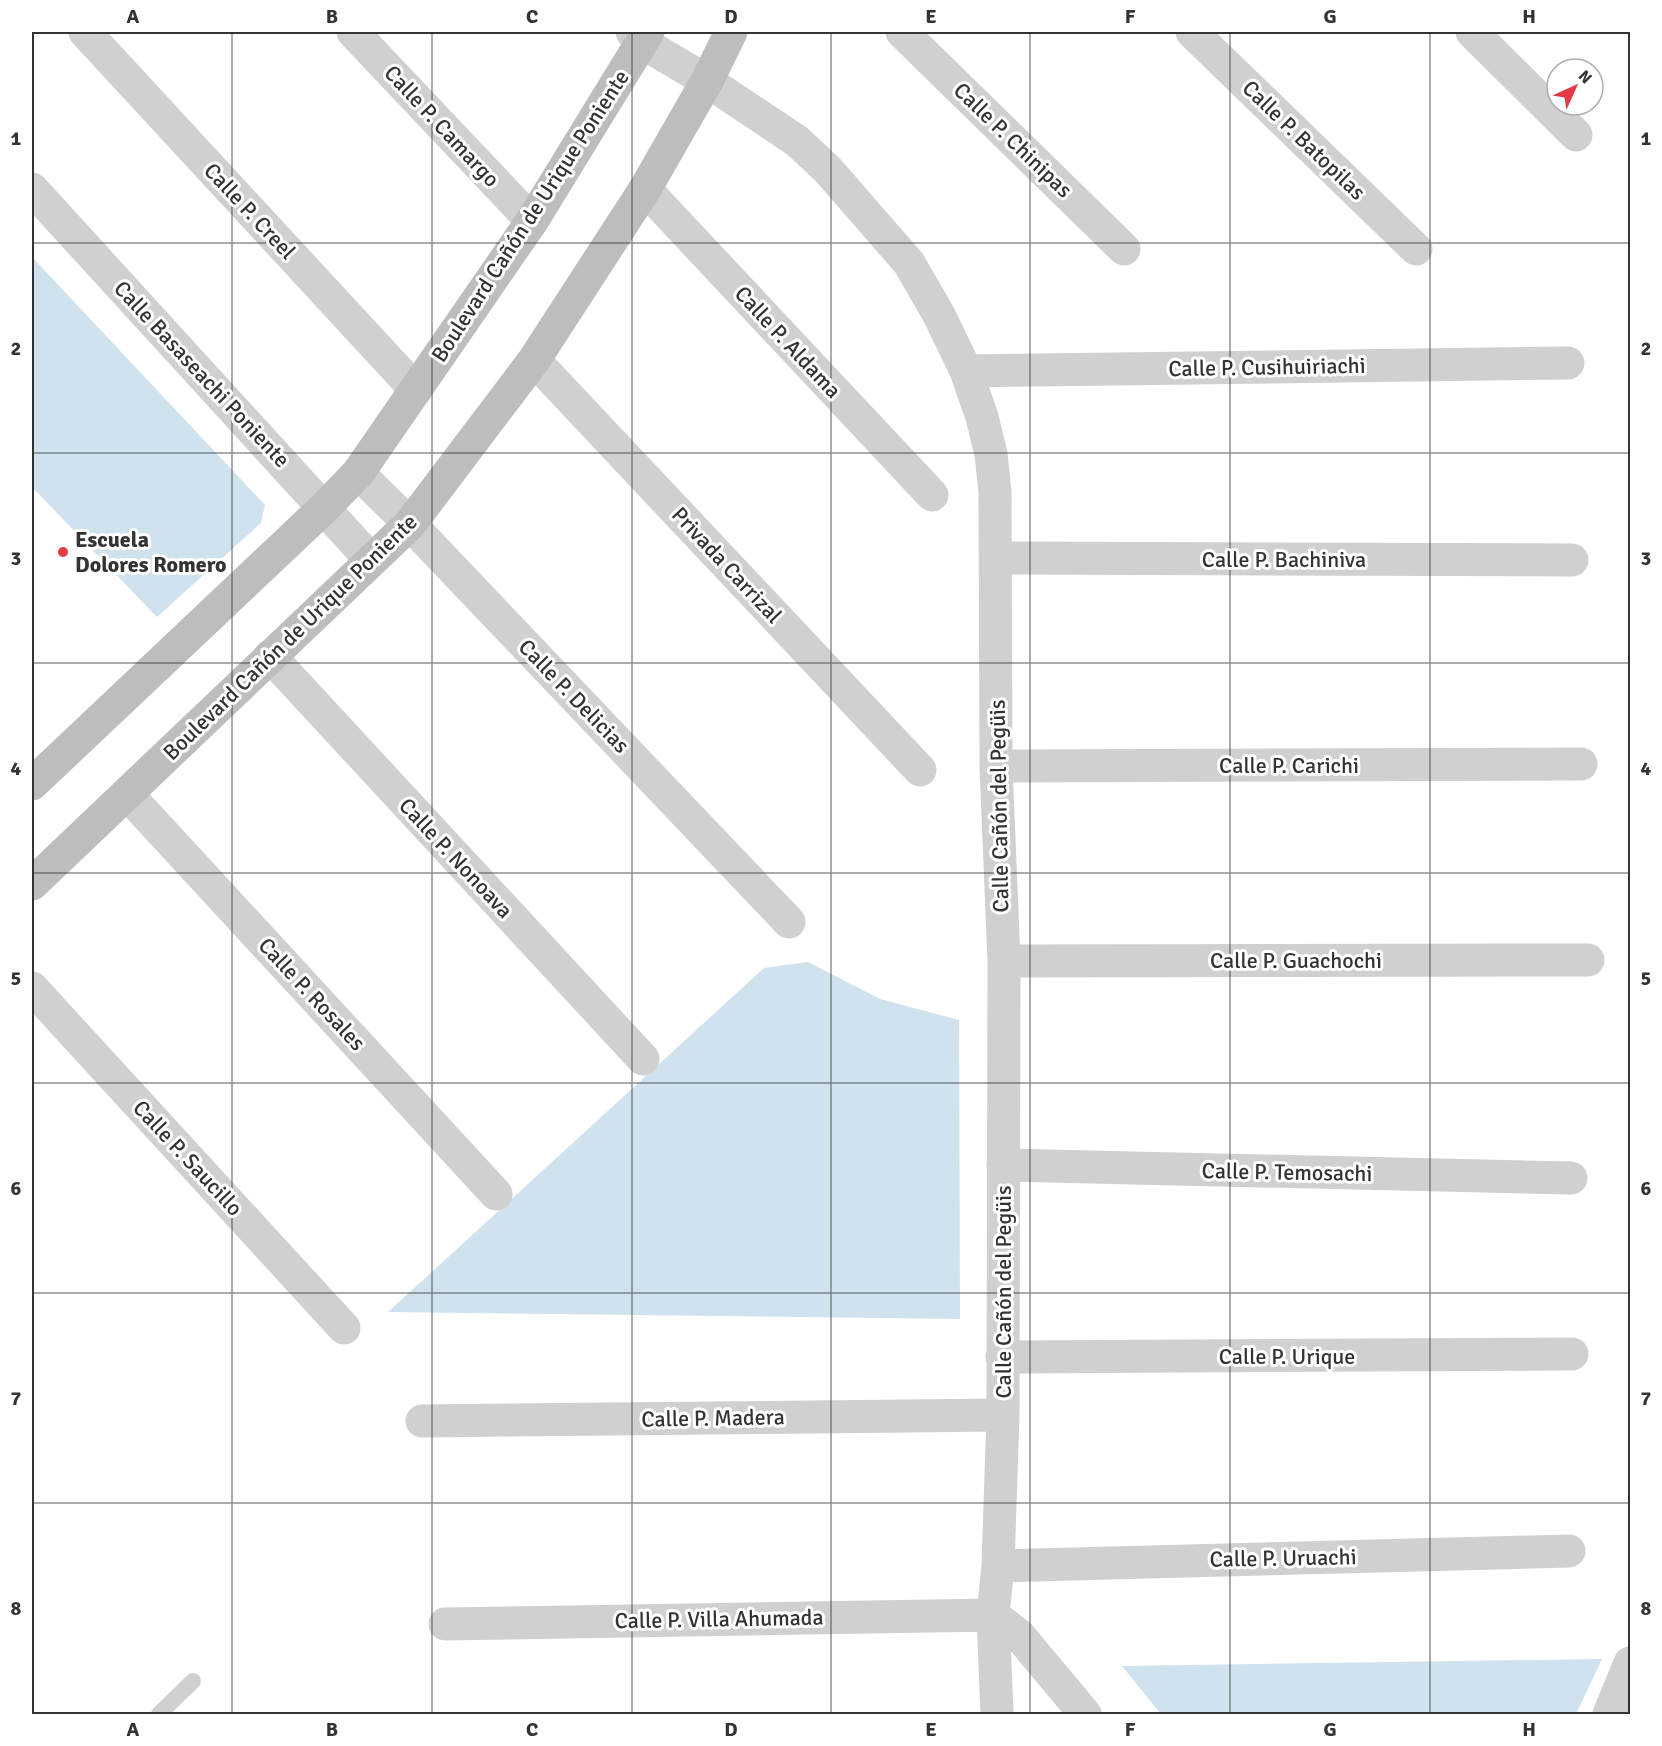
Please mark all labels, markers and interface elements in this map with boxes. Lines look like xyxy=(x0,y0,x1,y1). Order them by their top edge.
text: A xyxy=(127,4,140,29)
text: B xyxy=(326,4,338,29)
text: C xyxy=(526,4,538,29)
text: D xyxy=(724,4,738,29)
text: E xyxy=(925,4,937,29)
text: F xyxy=(1125,4,1136,29)
text: G xyxy=(1323,4,1337,29)
text: H xyxy=(1522,4,1536,29)
north arrow xyxy=(1545,57,1605,117)
street label: Calle P. Camargo xyxy=(379,59,505,193)
street label: Boulevard Cañón de Urique Poniente xyxy=(425,65,635,367)
text: N xyxy=(1574,66,1596,88)
street label: Calle P. Batopilas xyxy=(1237,74,1371,206)
street label: Calle P. Chinipas xyxy=(948,77,1078,203)
text: 1 xyxy=(11,126,22,151)
text: 1 xyxy=(1641,126,1652,151)
street label: Calle P. Creel xyxy=(198,157,302,265)
street label: Calle Basaseachi Poniente xyxy=(108,275,296,473)
street label: Calle P. Aldama xyxy=(729,280,847,404)
text: 2 xyxy=(11,336,21,361)
text: 2 xyxy=(1641,336,1651,361)
street label: Calle P. Cusihuiriachi xyxy=(1168,352,1366,382)
street label: Privada Carrizal xyxy=(666,501,788,629)
street label: Boulevard Cañón de Urique Poniente xyxy=(157,508,423,766)
place label: Escuela Dolores Romero xyxy=(75,526,227,578)
marker: Escuela Dolores Romero xyxy=(56,545,70,559)
text: 3 xyxy=(11,546,21,571)
street label: Calle P. Bachiniva xyxy=(1202,546,1366,573)
text: 3 xyxy=(1641,546,1651,571)
street label: Calle P. Delicias xyxy=(513,634,635,758)
street label: Calle Cañón del Pegüis xyxy=(984,699,1014,913)
street label: Calle P. Carichi xyxy=(1219,752,1359,779)
text: 4 xyxy=(11,756,22,781)
text: 4 xyxy=(1641,756,1652,781)
street label: Calle P. Nonoava xyxy=(393,792,519,924)
street label: Calle P. Rosales xyxy=(253,932,371,1056)
street label: Calle P. Guachochi xyxy=(1210,947,1382,974)
text: 5 xyxy=(11,966,21,991)
text: 5 xyxy=(1641,966,1651,991)
street label: Calle P. Saucillo xyxy=(127,1094,249,1222)
street label: Calle P. Temosachi xyxy=(1201,1157,1373,1187)
text: 6 xyxy=(11,1176,22,1201)
text: 6 xyxy=(1641,1176,1652,1201)
street label: Calle Cañón del Pegüis xyxy=(990,1185,1017,1399)
street label: Calle P. Urique xyxy=(1219,1343,1355,1370)
text: 7 xyxy=(11,1386,22,1411)
text: 7 xyxy=(1641,1386,1652,1411)
street label: Calle P. Madera xyxy=(641,1403,785,1433)
street label: Calle P. Uruachi xyxy=(1209,1543,1357,1573)
text: 8 xyxy=(11,1596,22,1621)
text: 8 xyxy=(1641,1596,1652,1621)
street label: Calle P. Villa Ahumada xyxy=(614,1604,824,1634)
text: A xyxy=(127,1717,140,1742)
text: B xyxy=(326,1717,338,1742)
text: C xyxy=(526,1717,538,1742)
text: D xyxy=(724,1717,738,1742)
text: E xyxy=(925,1717,937,1742)
text: F xyxy=(1125,1717,1136,1742)
text: G xyxy=(1323,1717,1337,1742)
text: H xyxy=(1522,1717,1536,1742)

